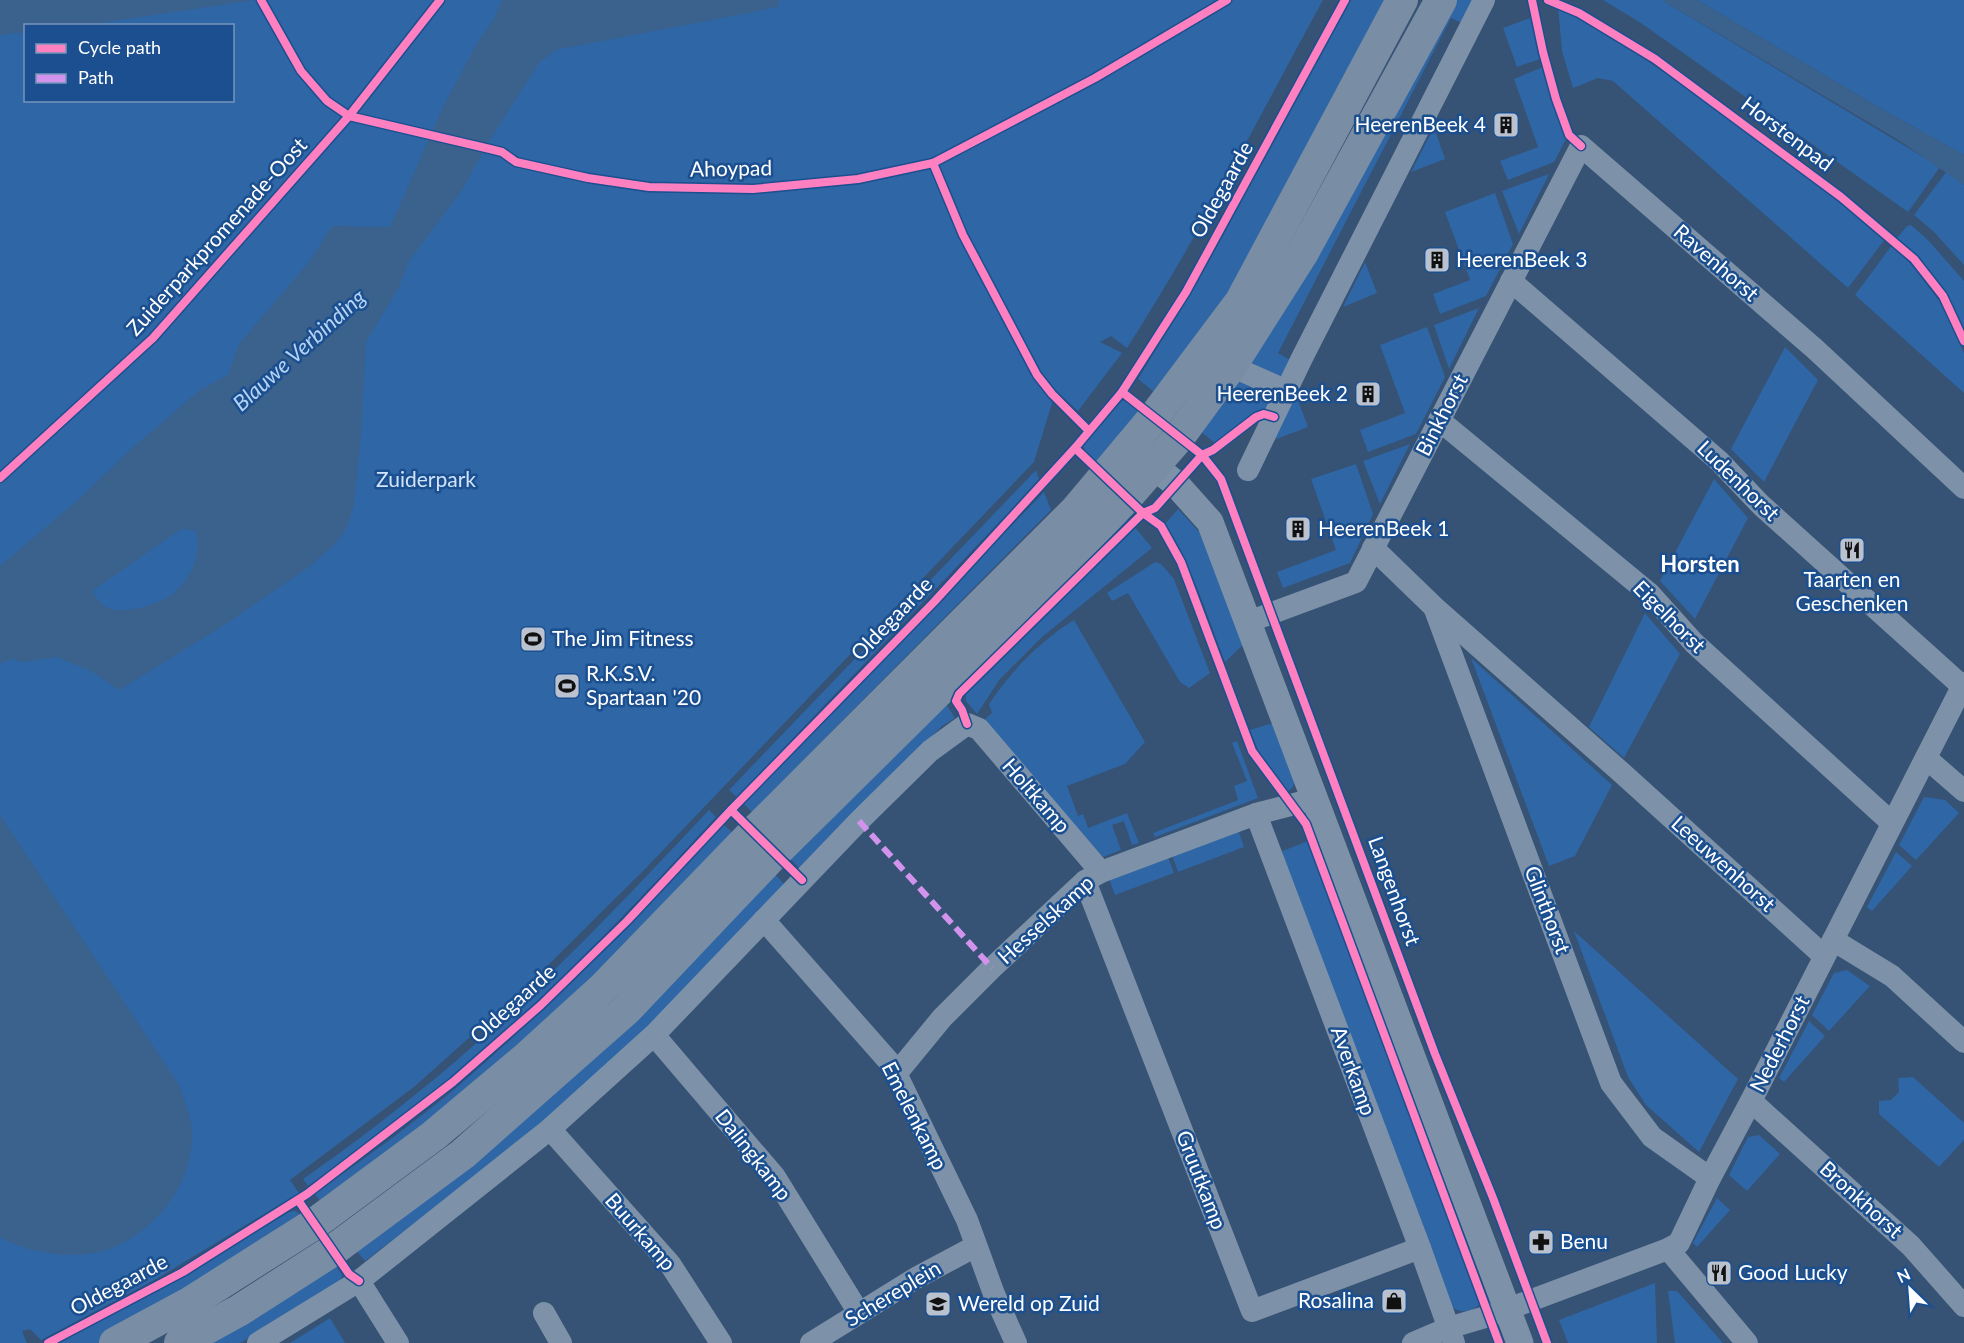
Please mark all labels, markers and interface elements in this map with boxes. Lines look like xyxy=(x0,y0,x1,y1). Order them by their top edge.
legend xyxy=(24,24,234,102)
text: Cycle path xyxy=(78,36,161,58)
text: Path xyxy=(78,66,114,88)
street label: Horstenpad xyxy=(1737,90,1839,175)
building icon: HeerenBeek 4 xyxy=(1491,110,1521,140)
place label: HeerenBeek 4 xyxy=(1354,111,1486,136)
street label: Zuiderparkpromenade-Oost xyxy=(121,132,312,340)
street label: Oldegaarde xyxy=(1184,137,1257,242)
street label: Ahoypad xyxy=(690,154,772,181)
street label: Ravenhorst xyxy=(1669,218,1765,306)
building icon: HeerenBeek 3 xyxy=(1422,245,1452,275)
place label: HeerenBeek 3 xyxy=(1456,246,1588,271)
water label: Blauwe Verbinding xyxy=(227,283,371,416)
street label: Binkhorst xyxy=(1409,369,1472,459)
building icon: HeerenBeek 2 xyxy=(1353,379,1383,409)
place label: HeerenBeek 2 xyxy=(1216,380,1348,405)
street label: Ludenhorst xyxy=(1693,435,1786,525)
park label: Zuiderpark xyxy=(376,466,476,491)
building icon: HeerenBeek 1 xyxy=(1283,514,1313,544)
place label: HeerenBeek 1 xyxy=(1318,515,1450,540)
restaurant icon: Taarten en Geschenken xyxy=(1837,535,1867,565)
district label: Horsten xyxy=(1660,550,1740,577)
place label: Taarten en Geschenken xyxy=(1796,566,1908,615)
street label: Oldegaarde xyxy=(845,571,937,665)
street label: Eigelhorst xyxy=(1629,575,1712,658)
sports icon: The Jim Fitness xyxy=(518,624,548,654)
place label: The Jim Fitness xyxy=(552,625,694,650)
place label: R.K.S.V. Spartaan '20 xyxy=(586,660,701,709)
sports icon: R.K.S.V. Spartaan '20 xyxy=(552,671,582,701)
street label: Holtkamp xyxy=(998,753,1076,837)
street label: Leeuwenhorst xyxy=(1667,810,1781,916)
street label: Langenhorst xyxy=(1364,832,1427,949)
street label: Glinthorst xyxy=(1520,862,1577,957)
street label: Hesselskamp xyxy=(992,869,1098,968)
street label: Oldegaarde xyxy=(464,958,560,1048)
street label: Nederhorst xyxy=(1744,990,1814,1096)
street label: Averkamp xyxy=(1327,1023,1382,1118)
street label: Emelenkamp xyxy=(877,1057,953,1174)
street label: Dalingkamp xyxy=(711,1103,798,1205)
street label: Gruutkamp xyxy=(1172,1126,1233,1232)
street label: Bronkhorst xyxy=(1815,1155,1909,1243)
street label: Buurkamp xyxy=(601,1187,682,1275)
pharmacy icon: Benu xyxy=(1526,1227,1556,1257)
place label: Benu xyxy=(1560,1228,1608,1253)
street label: Oldegaarde xyxy=(66,1248,171,1320)
street label: Schereplein xyxy=(840,1254,945,1331)
restaurant icon: Good Lucky xyxy=(1704,1258,1734,1288)
place label: Good Lucky xyxy=(1738,1259,1848,1284)
north arrow xyxy=(1880,1259,1940,1319)
text: N xyxy=(1894,1264,1913,1286)
shop icon: Rosalina xyxy=(1379,1286,1409,1316)
place label: Rosalina xyxy=(1298,1287,1374,1312)
school or university icon: Wereld op Zuid xyxy=(923,1289,953,1319)
place label: Wereld op Zuid xyxy=(958,1290,1100,1315)

